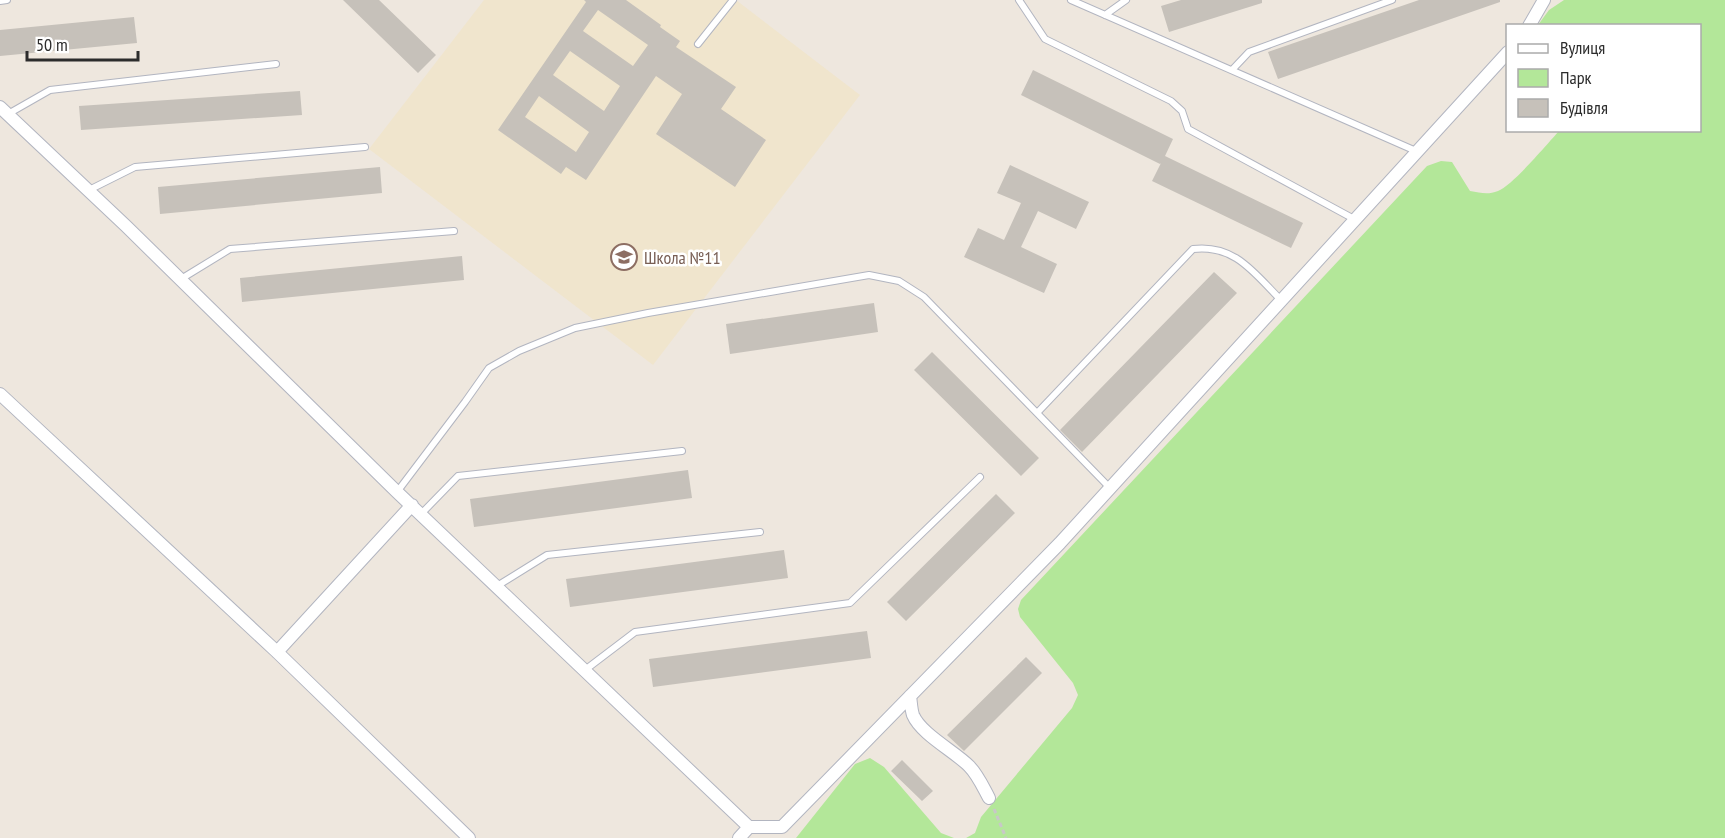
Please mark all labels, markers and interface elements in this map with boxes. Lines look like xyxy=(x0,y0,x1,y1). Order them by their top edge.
scale bar xyxy=(27,24,138,62)
legend xyxy=(1506,24,1701,132)
text: 50 m xyxy=(36,33,68,56)
text: Вулиця xyxy=(1560,36,1605,59)
text: Парк xyxy=(1560,66,1591,89)
text: Будівля xyxy=(1560,96,1608,119)
school or university icon: Школа №11 xyxy=(609,242,639,272)
place label: Школа №11 xyxy=(644,246,721,269)

